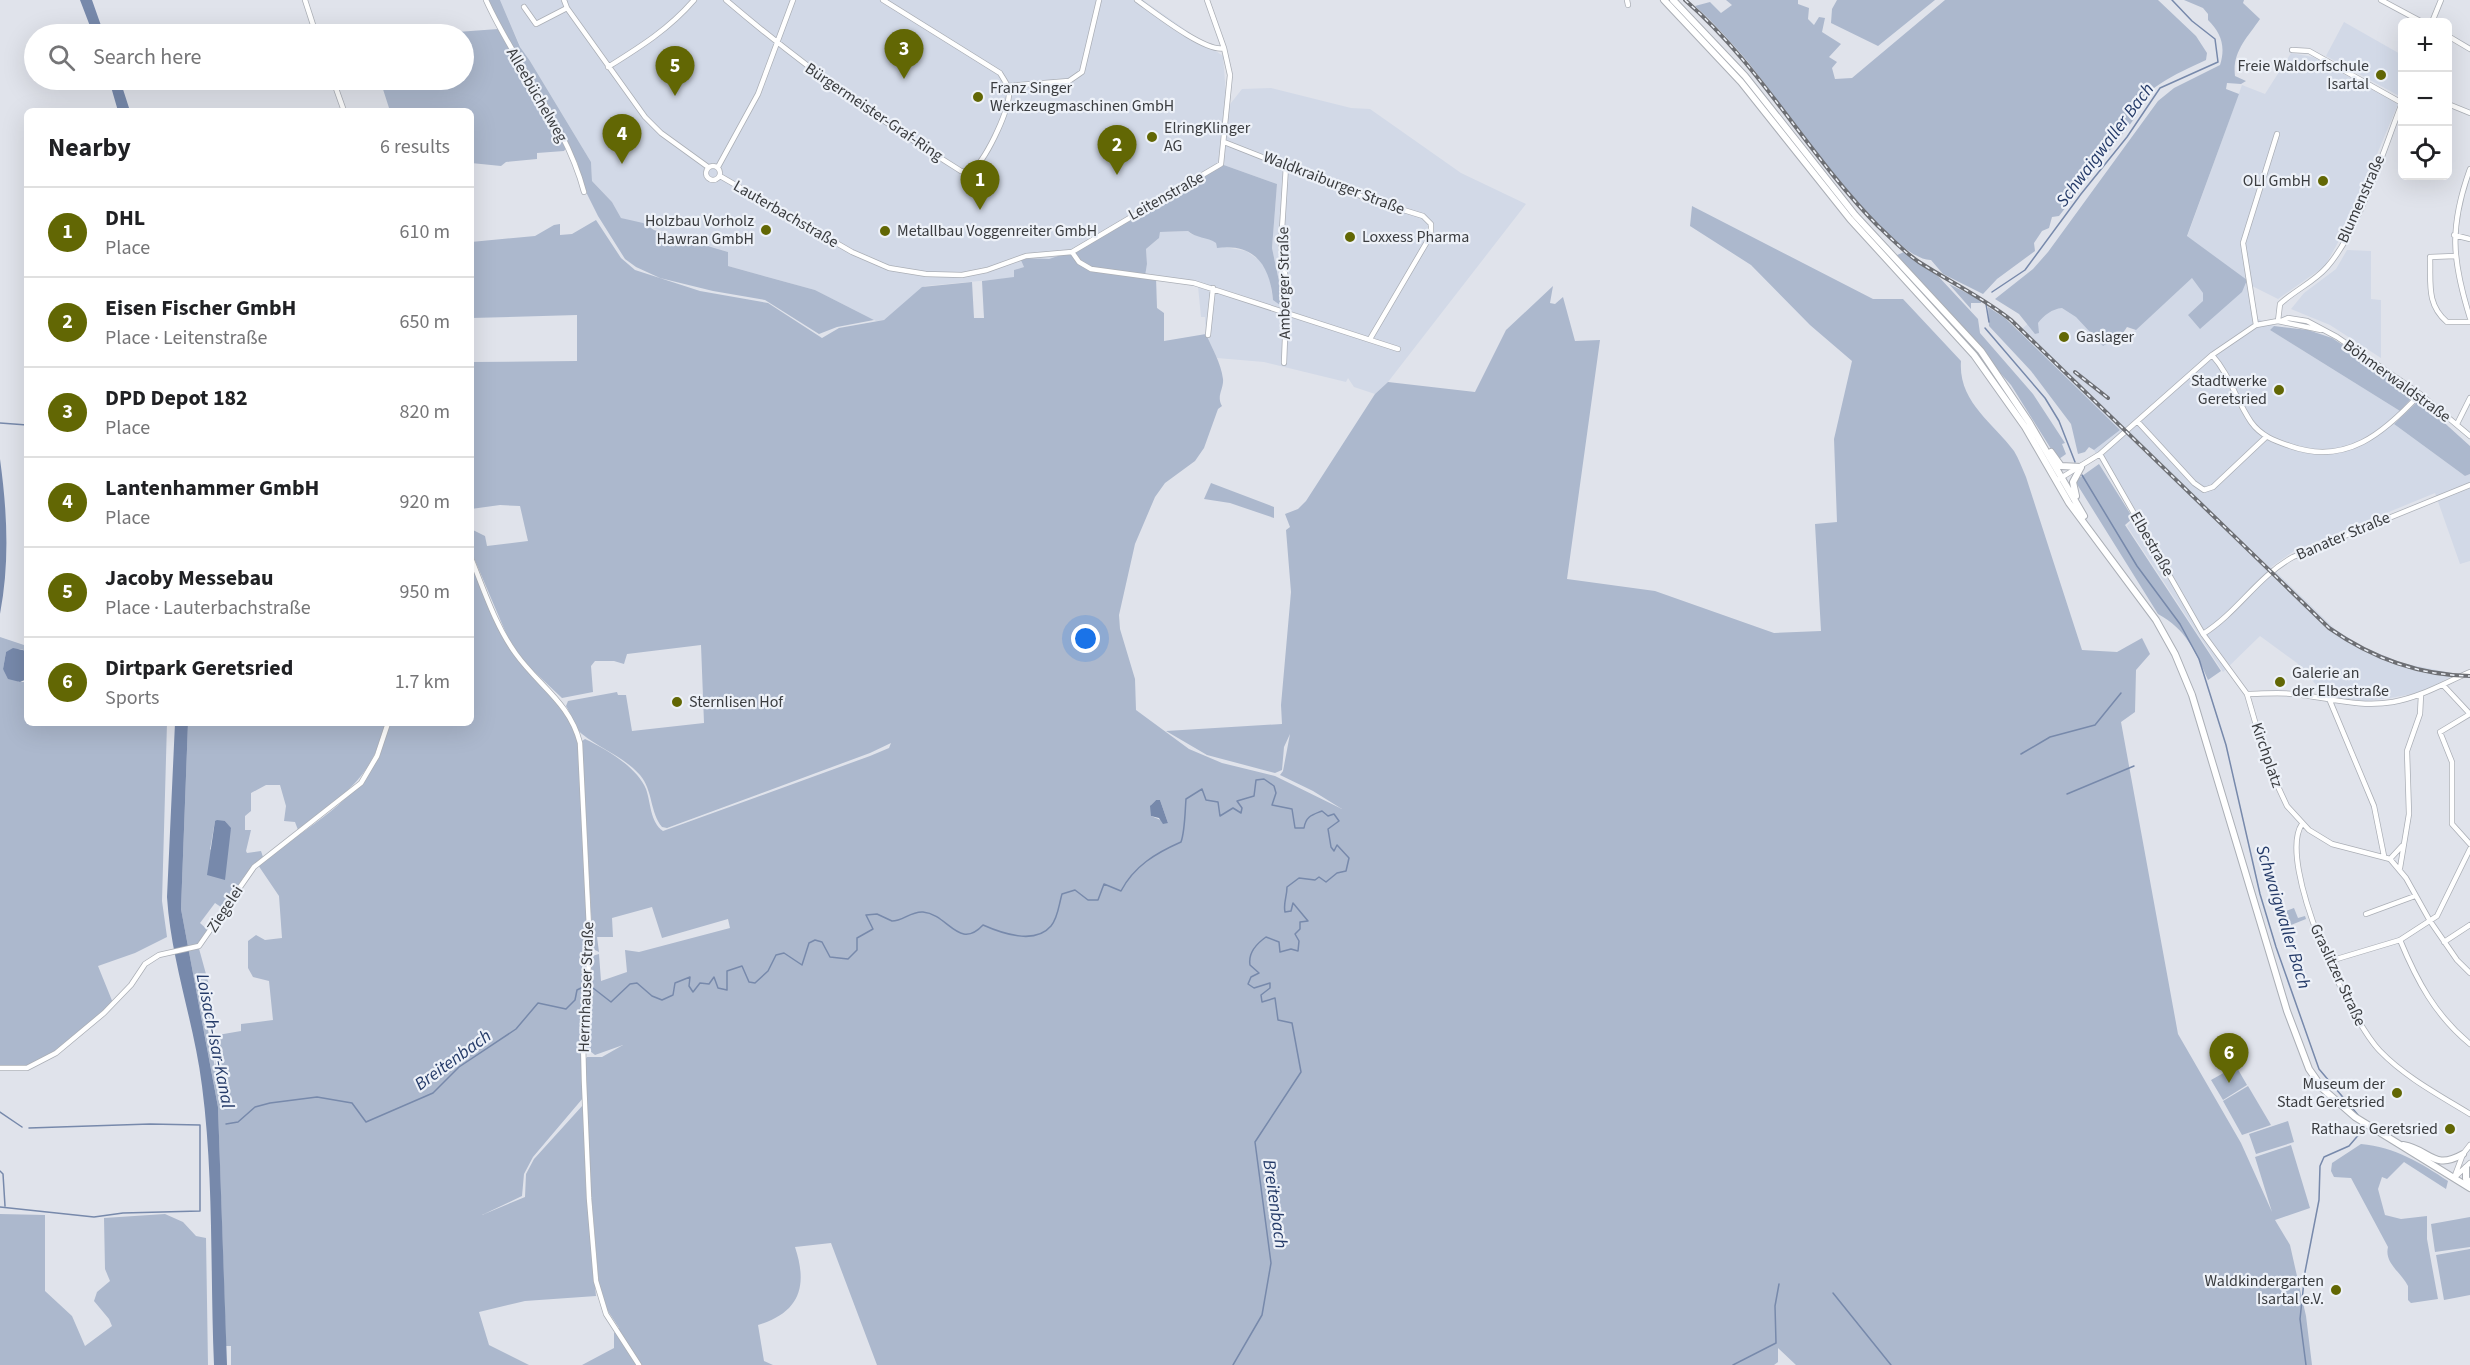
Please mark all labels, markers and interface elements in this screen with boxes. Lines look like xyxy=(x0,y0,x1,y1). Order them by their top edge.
map controls xyxy=(2398,18,2452,180)
button: + xyxy=(2398,18,2452,72)
search box xyxy=(24,24,474,90)
pin: 3 xyxy=(884,29,924,79)
icon: search xyxy=(45,41,78,74)
text: Search here xyxy=(93,41,201,73)
street label: Alleebüchelweg xyxy=(501,44,573,146)
pin: 5 xyxy=(656,46,694,96)
place label: Freie Waldorfschule Isartal xyxy=(2237,55,2369,95)
street label: Bürgermeister-Graf-Ring xyxy=(801,58,947,166)
marker: Freie Waldorfschule Isartal xyxy=(2374,68,2388,82)
button: − xyxy=(2398,72,2452,126)
place label: Franz Singer Werkzeugmaschinen GmbH xyxy=(990,77,1174,117)
water label: Schwaigwaller Bach xyxy=(2050,78,2160,212)
marker: Franz Singer Werkzeugmaschinen GmbH xyxy=(971,90,985,104)
pin: 4 xyxy=(602,114,642,164)
place label: ElringKlinger AG xyxy=(1164,117,1251,157)
pin: 2 xyxy=(1098,126,1136,175)
button: locate xyxy=(2398,126,2452,180)
text: Nearby xyxy=(48,129,131,166)
marker: ElringKlinger AG xyxy=(1145,130,1159,144)
text: 6 results xyxy=(380,133,450,161)
street label: Waldkraiburger Straße xyxy=(1260,146,1408,220)
street label: Blumenstraße xyxy=(2332,151,2390,247)
pin: 1 xyxy=(960,160,1000,210)
street label: Leitenstraße xyxy=(1124,166,1208,226)
place label: OLI GmbH xyxy=(2243,170,2311,192)
marker: OLI GmbH xyxy=(2316,174,2330,188)
street label: Lauterbachstraße xyxy=(729,175,843,253)
text: DHL xyxy=(105,202,145,234)
place label: Holzbau Vorholz Hawran GmbH xyxy=(645,210,754,250)
text: 1 xyxy=(62,218,73,246)
text: 610 m xyxy=(400,218,450,246)
place label: Metallbau Voggenreiter GmbH xyxy=(897,220,1097,242)
marker: Holzbau Vorholz Hawran GmbH xyxy=(759,223,773,237)
marker: Metallbau Voggenreiter GmbH xyxy=(878,224,892,238)
street label: Amberger Straße xyxy=(1272,226,1296,339)
place label: Loxxess Pharma xyxy=(1362,226,1469,248)
marker: Loxxess Pharma xyxy=(1343,230,1357,244)
text: Place xyxy=(105,234,150,262)
text: Eisen Fischer GmbH xyxy=(105,292,296,324)
text: 2 xyxy=(62,308,73,336)
text: 650 m xyxy=(400,308,450,336)
text: Place · Leitenstraße xyxy=(105,324,268,352)
place label: Gaslager xyxy=(2076,326,2135,348)
marker: Gaslager xyxy=(2057,330,2071,344)
street label: Böhmerwaldstraße xyxy=(2339,334,2455,428)
place label: Stadtwerke Geretsried xyxy=(2191,370,2267,410)
text: DPD Depot 182 xyxy=(105,382,248,414)
marker: Stadtwerke Geretsried xyxy=(2272,383,2286,397)
text: 3 xyxy=(62,398,73,426)
text: 820 m xyxy=(400,398,450,426)
text: Place xyxy=(105,414,150,442)
text: Lantenhammer GmbH xyxy=(105,472,319,504)
text: 4 xyxy=(62,488,73,516)
text: 920 m xyxy=(400,488,450,516)
text: Place xyxy=(105,504,150,532)
street label: Banater Straße xyxy=(2293,506,2393,566)
street label: Elbestraße xyxy=(2125,508,2179,581)
text: Jacoby Messebau xyxy=(105,562,273,594)
text: 5 xyxy=(62,578,73,606)
text: 950 m xyxy=(400,578,450,606)
text: Place · Lauterbachstraße xyxy=(105,594,311,622)
your location xyxy=(1071,624,1100,653)
text: Dirtpark Geretsried xyxy=(105,652,293,684)
place label: Galerie an der Elbestraße xyxy=(2292,662,2389,702)
text: 6 xyxy=(62,668,73,696)
text: 1.7 km xyxy=(395,668,450,696)
marker: Galerie an der Elbestraße xyxy=(2273,675,2287,689)
text: Sports xyxy=(105,684,160,712)
place label: Sternlisen Hof xyxy=(689,691,784,713)
marker: Sternlisen Hof xyxy=(670,695,684,709)
street label: Kirchplatz xyxy=(2246,719,2288,791)
water label: Schwaigwaller Bach xyxy=(2249,842,2317,992)
street label: Ziegelei xyxy=(202,881,248,937)
street label: Graslitzer Straße xyxy=(2305,920,2371,1030)
street label: Herrnhauser Straße xyxy=(573,921,599,1053)
water label: Loisach-Isar-Kanal xyxy=(190,972,240,1111)
water label: Breitenbach xyxy=(409,1024,497,1096)
pin: 6 xyxy=(2210,1034,2248,1083)
place label: Museum der Stadt Geretsried xyxy=(2277,1073,2385,1113)
marker: Museum der Stadt Geretsried xyxy=(2390,1086,2404,1100)
place label: Rathaus Geretsried xyxy=(2311,1118,2438,1140)
marker: Rathaus Geretsried xyxy=(2443,1122,2457,1136)
water label: Breitenbach xyxy=(1256,1158,1294,1250)
place label: Waldkindergarten Isartal e.V. xyxy=(2205,1270,2324,1310)
marker: Waldkindergarten Isartal e.V. xyxy=(2329,1283,2343,1297)

